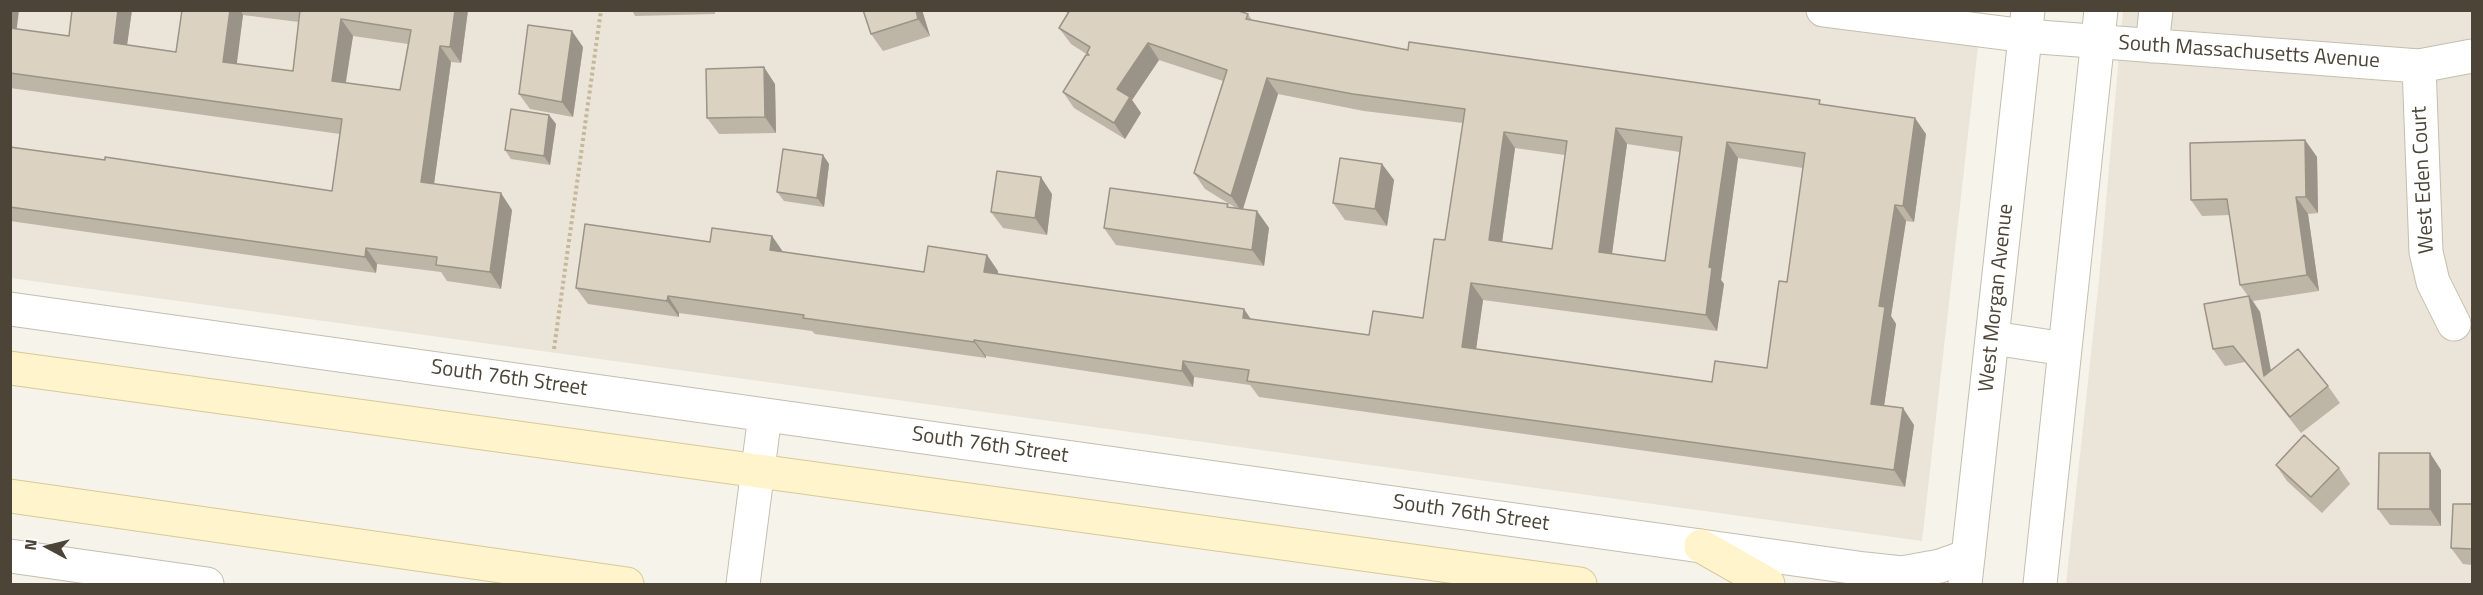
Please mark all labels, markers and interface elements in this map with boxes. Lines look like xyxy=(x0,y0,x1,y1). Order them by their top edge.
street label: South Massachusetts Avenue xyxy=(2118,31,2380,75)
street label: West Eden Court xyxy=(2408,106,2440,254)
street label: West Morgan Avenue xyxy=(1975,203,2019,393)
street label: South 76th Street xyxy=(429,356,589,402)
street label: South 76th Street xyxy=(910,423,1070,469)
street label: South 76th Street xyxy=(1391,491,1551,537)
north arrow xyxy=(18,517,78,577)
text: N xyxy=(18,538,43,552)

